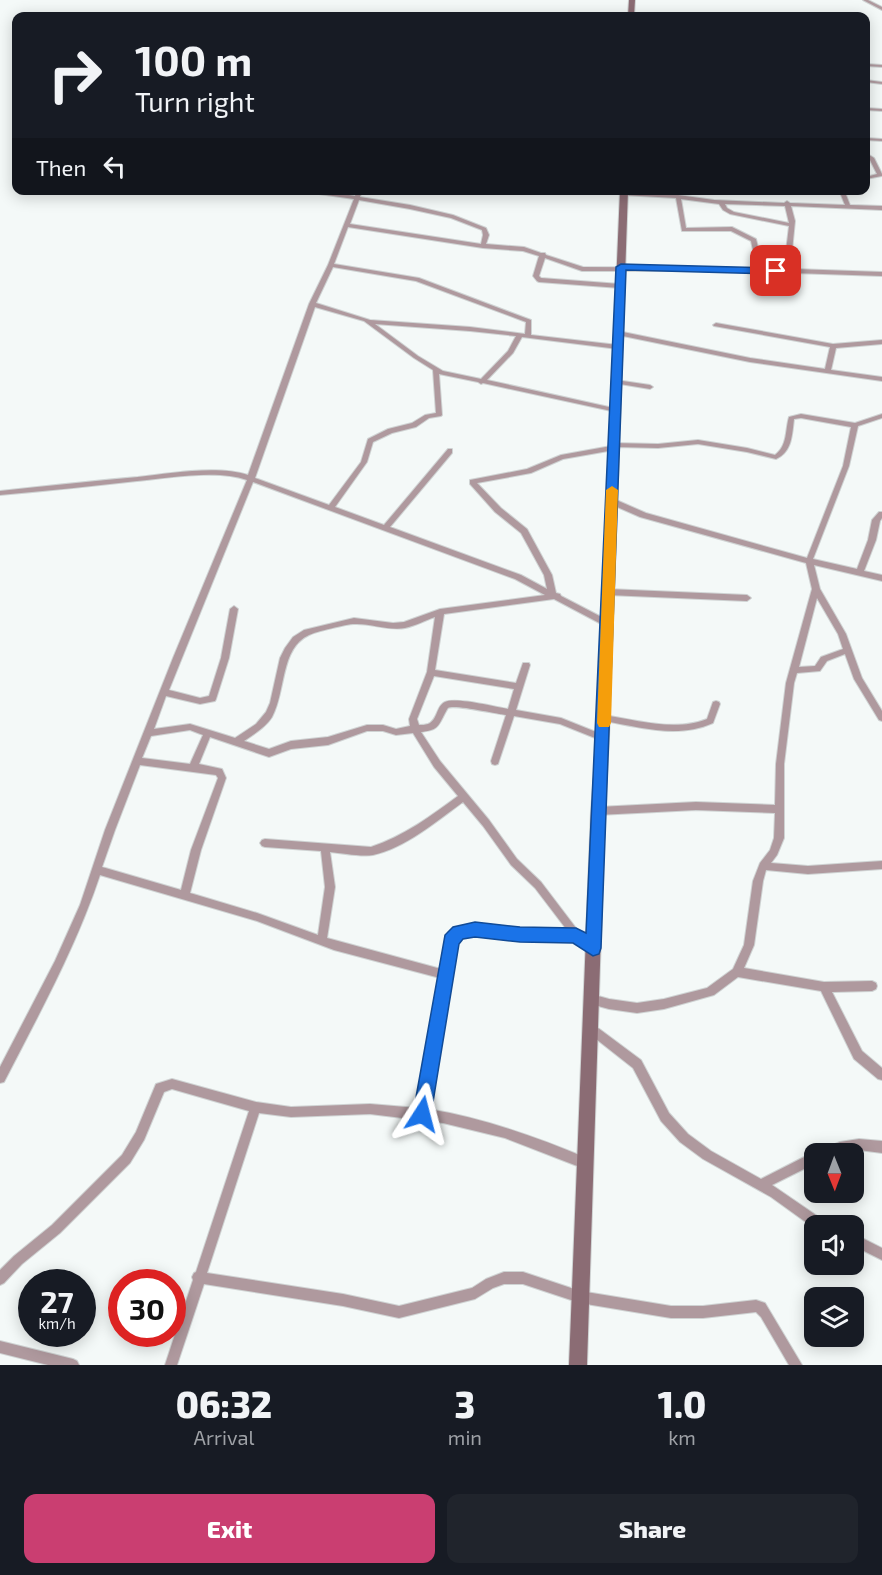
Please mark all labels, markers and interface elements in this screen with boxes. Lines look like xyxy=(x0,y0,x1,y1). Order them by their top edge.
text: 100 m xyxy=(135,34,252,84)
icon: right xyxy=(36,36,114,114)
text: Turn right xyxy=(135,85,255,117)
icon: left xyxy=(98,150,131,183)
text: Then xyxy=(36,154,86,180)
pin xyxy=(750,245,801,296)
icon: arrive xyxy=(759,254,792,287)
position arrow xyxy=(390,1082,454,1146)
north arrow xyxy=(804,1143,864,1203)
map controls xyxy=(804,1143,864,1347)
button: sound xyxy=(804,1215,864,1275)
speed limit sign: 30 xyxy=(108,1269,186,1347)
text: 27 xyxy=(40,1283,74,1319)
button: layers xyxy=(804,1287,864,1347)
text: km/h xyxy=(38,1314,76,1332)
text: 06:32 xyxy=(176,1382,272,1425)
text: 3 xyxy=(455,1382,475,1425)
text: 1.0 xyxy=(658,1382,706,1425)
text: Arrival xyxy=(193,1425,254,1449)
text: min xyxy=(448,1425,482,1449)
text: km xyxy=(668,1425,696,1449)
button: Exit xyxy=(24,1494,435,1563)
button: Share xyxy=(447,1494,858,1563)

